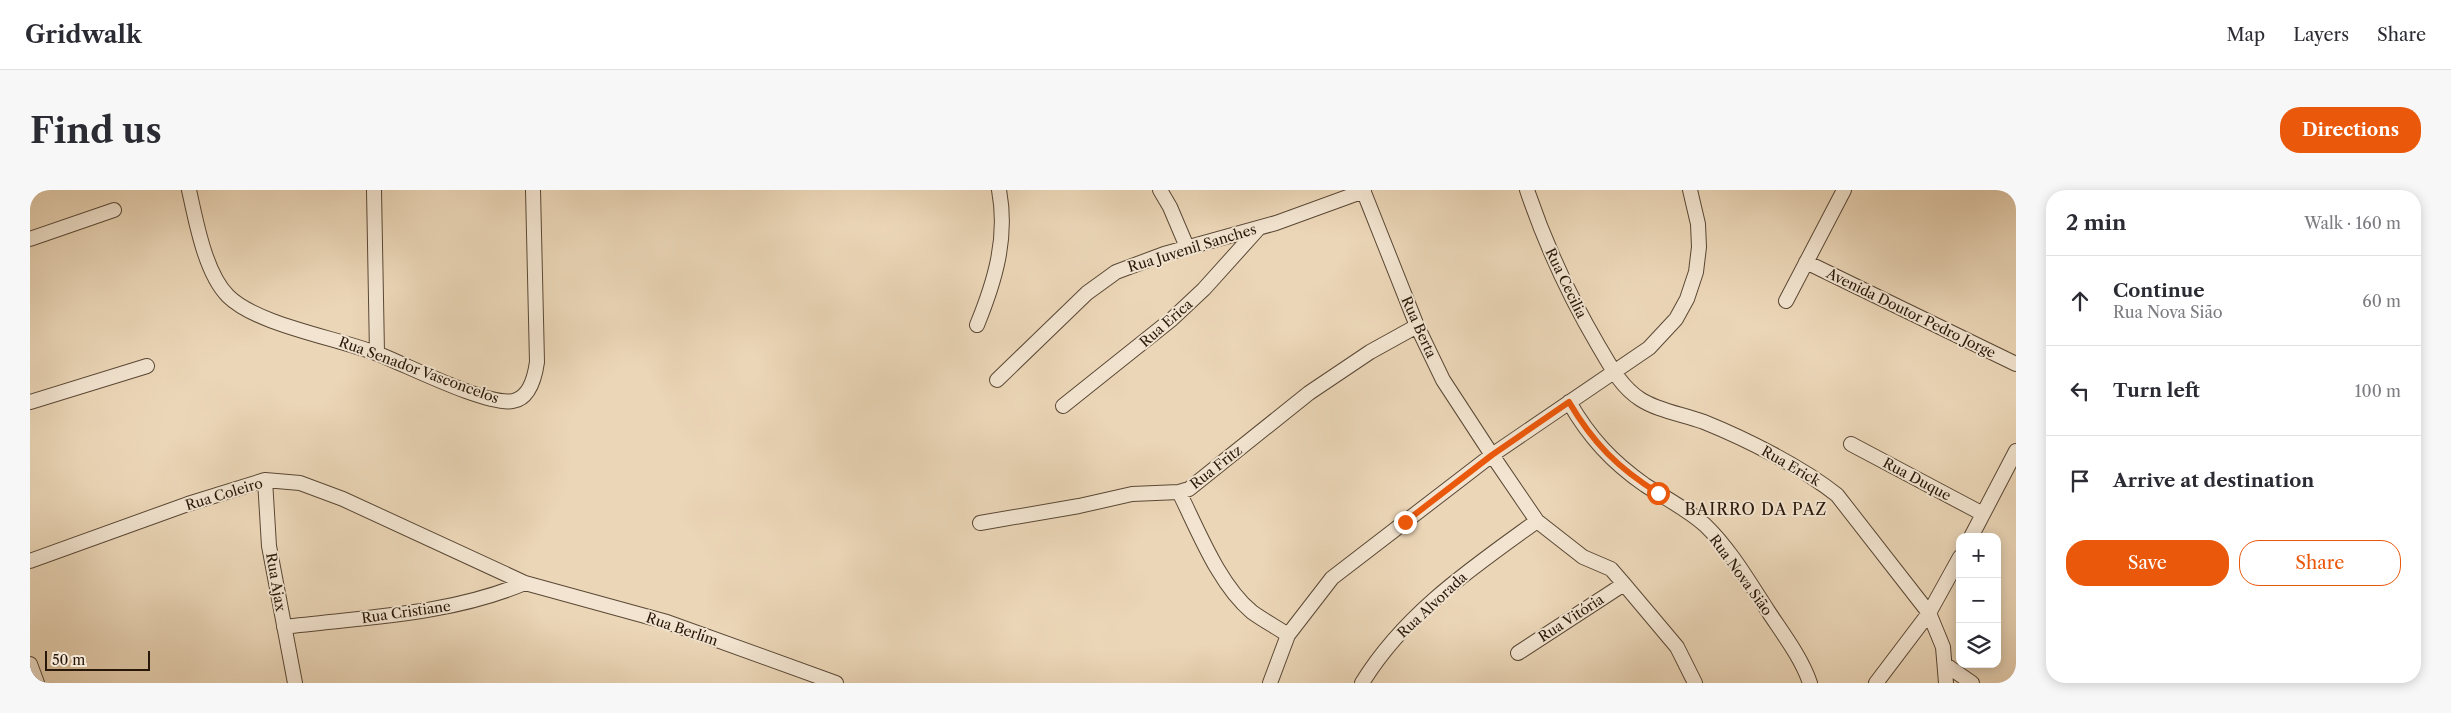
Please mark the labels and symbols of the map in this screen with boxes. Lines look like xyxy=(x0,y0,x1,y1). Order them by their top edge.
street label: Rua Juvenil Sanches xyxy=(1126,220,1258,276)
street label: Rua Cecilia xyxy=(1541,245,1591,322)
street label: Avenida Doutor Pedro Jorge xyxy=(1823,264,1999,362)
street label: Rua Berta xyxy=(1397,293,1441,361)
street label: Rua Erica xyxy=(1136,295,1197,351)
street label: Rua Senador Vasconcelos xyxy=(336,333,502,407)
street label: Rua Fritz xyxy=(1186,441,1246,493)
street label: Rua Erick xyxy=(1758,442,1824,491)
street label: Rua Duque xyxy=(1880,454,1954,505)
street label: Rua Coleiro xyxy=(183,474,265,514)
route start xyxy=(1647,482,1670,505)
district label: BAIRRO DA PAZ xyxy=(1685,499,1827,519)
route end xyxy=(1394,511,1417,534)
street label: Rua Nova Sião xyxy=(1706,531,1776,619)
street label: Rua Ajax xyxy=(262,551,290,614)
street label: Rua Alvorada xyxy=(1393,568,1471,642)
street label: Rua Vitória xyxy=(1535,590,1608,646)
street label: Rua Cristiane xyxy=(360,597,452,627)
street label: Rua Berlím xyxy=(644,608,720,650)
scale bar xyxy=(45,648,150,671)

